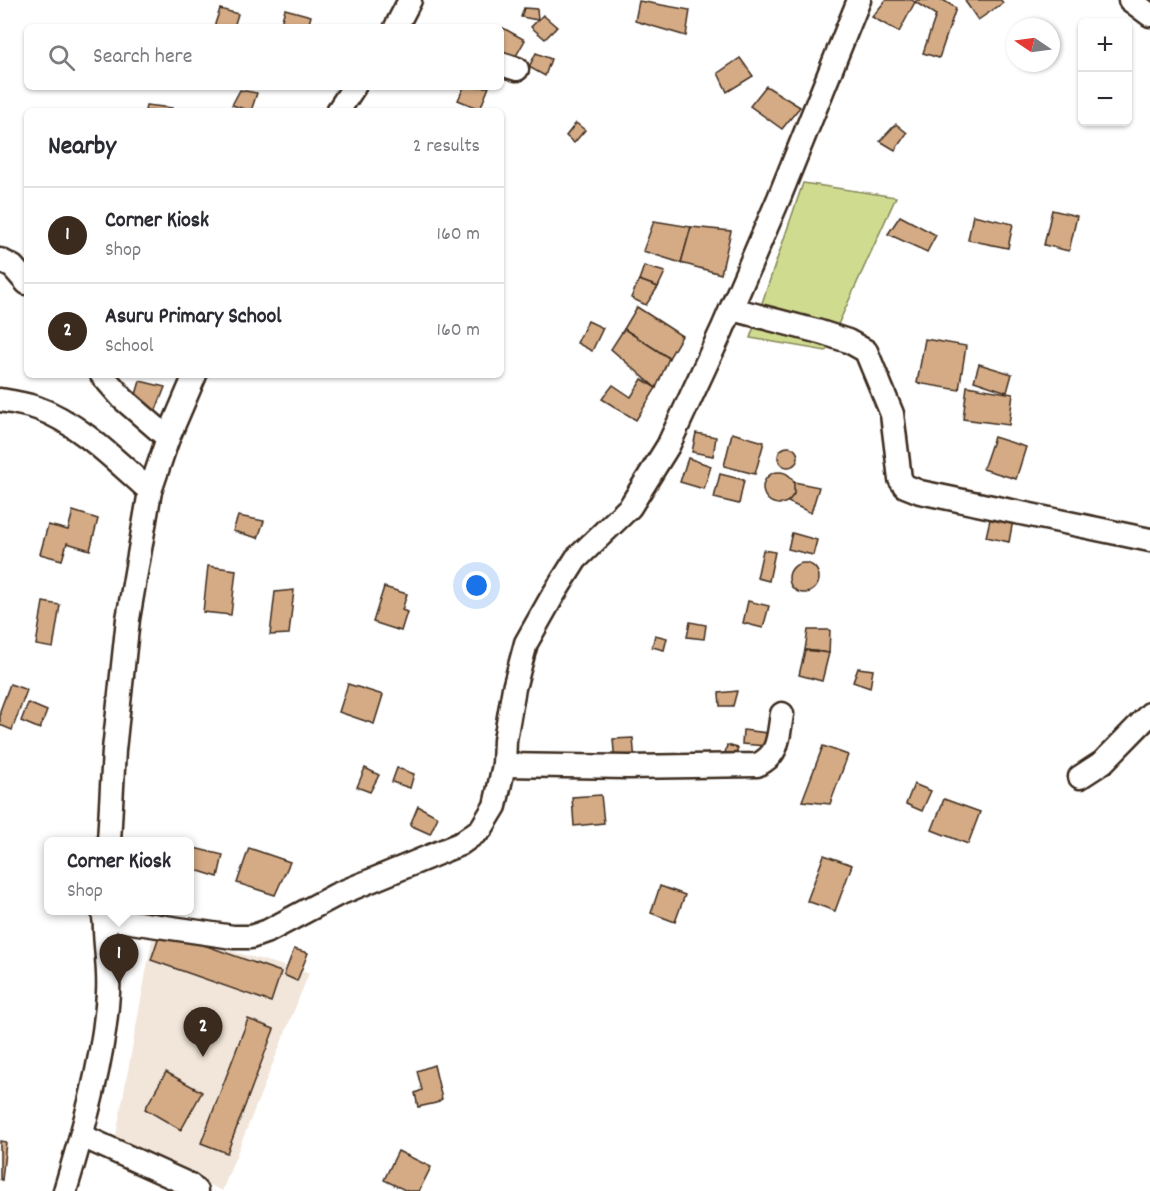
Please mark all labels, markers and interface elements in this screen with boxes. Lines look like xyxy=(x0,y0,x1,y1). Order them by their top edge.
north arrow xyxy=(1006,18,1060,72)
map controls xyxy=(1078,18,1132,126)
button: + xyxy=(1078,18,1132,72)
search box xyxy=(24,24,504,90)
icon: search xyxy=(45,41,78,74)
text: Search here xyxy=(93,42,192,73)
button: − xyxy=(1078,72,1132,126)
text: Nearby xyxy=(48,129,116,166)
text: 2 results xyxy=(413,133,480,161)
text: Corner Kiosk xyxy=(105,206,209,237)
text: 1 xyxy=(65,221,70,249)
text: 160 m xyxy=(437,221,480,249)
text: Shop xyxy=(105,237,141,265)
text: Asuru Primary School xyxy=(105,302,282,333)
text: 2 xyxy=(63,317,72,345)
text: 160 m xyxy=(437,317,480,345)
text: School xyxy=(105,333,154,361)
your location xyxy=(462,571,491,600)
popup xyxy=(44,837,194,915)
text: Corner Kiosk xyxy=(67,847,171,878)
text: Shop xyxy=(67,878,103,906)
pin: 1 xyxy=(100,934,138,984)
pin: 2 xyxy=(184,1008,222,1057)

